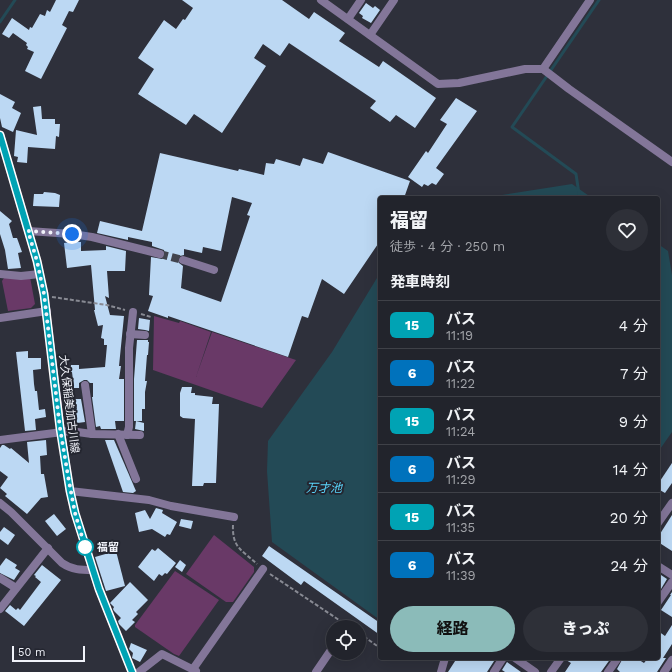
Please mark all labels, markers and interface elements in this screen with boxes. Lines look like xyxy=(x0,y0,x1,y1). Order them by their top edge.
text: 福留 xyxy=(390,209,428,232)
button: heart xyxy=(606,209,648,251)
your location xyxy=(62,224,82,244)
text: 徒歩 · 4 分 · 250 m xyxy=(390,239,505,254)
text: 発車時刻 xyxy=(390,273,450,291)
text: バス xyxy=(446,310,476,328)
text: 15 xyxy=(405,317,419,333)
text: 4 分 xyxy=(619,317,648,335)
text: 11:19 xyxy=(446,328,473,343)
street label: 大久保稲美加古川線 xyxy=(57,354,81,454)
text: バス xyxy=(446,358,476,376)
text: 6 xyxy=(408,365,416,381)
text: 7 分 xyxy=(620,365,648,383)
text: 11:22 xyxy=(446,376,475,391)
text: バス xyxy=(446,406,476,424)
text: 15 xyxy=(405,413,419,429)
text: 9 分 xyxy=(619,413,648,431)
text: 11:24 xyxy=(446,424,475,439)
text: バス xyxy=(446,454,476,472)
text: 6 xyxy=(408,461,416,477)
text: 14 分 xyxy=(613,461,648,479)
text: 11:29 xyxy=(446,472,476,487)
water label: 万才池 xyxy=(306,481,343,495)
text: バス xyxy=(446,502,476,520)
text: 15 xyxy=(405,509,419,525)
text: 20 分 xyxy=(610,509,648,527)
text: 11:35 xyxy=(446,520,475,535)
marker: 福留 xyxy=(76,538,94,556)
place label: 福留 xyxy=(97,541,119,554)
text: バス xyxy=(446,550,476,568)
text: 6 xyxy=(408,557,416,573)
text: 24 分 xyxy=(610,557,648,575)
text: 11:39 xyxy=(446,568,476,583)
button: 経路 xyxy=(390,606,515,652)
button: きっぷ xyxy=(523,606,648,652)
map controls xyxy=(326,620,366,660)
button: locate xyxy=(326,620,366,660)
scale bar xyxy=(12,644,85,663)
text: 50 m xyxy=(18,646,45,659)

